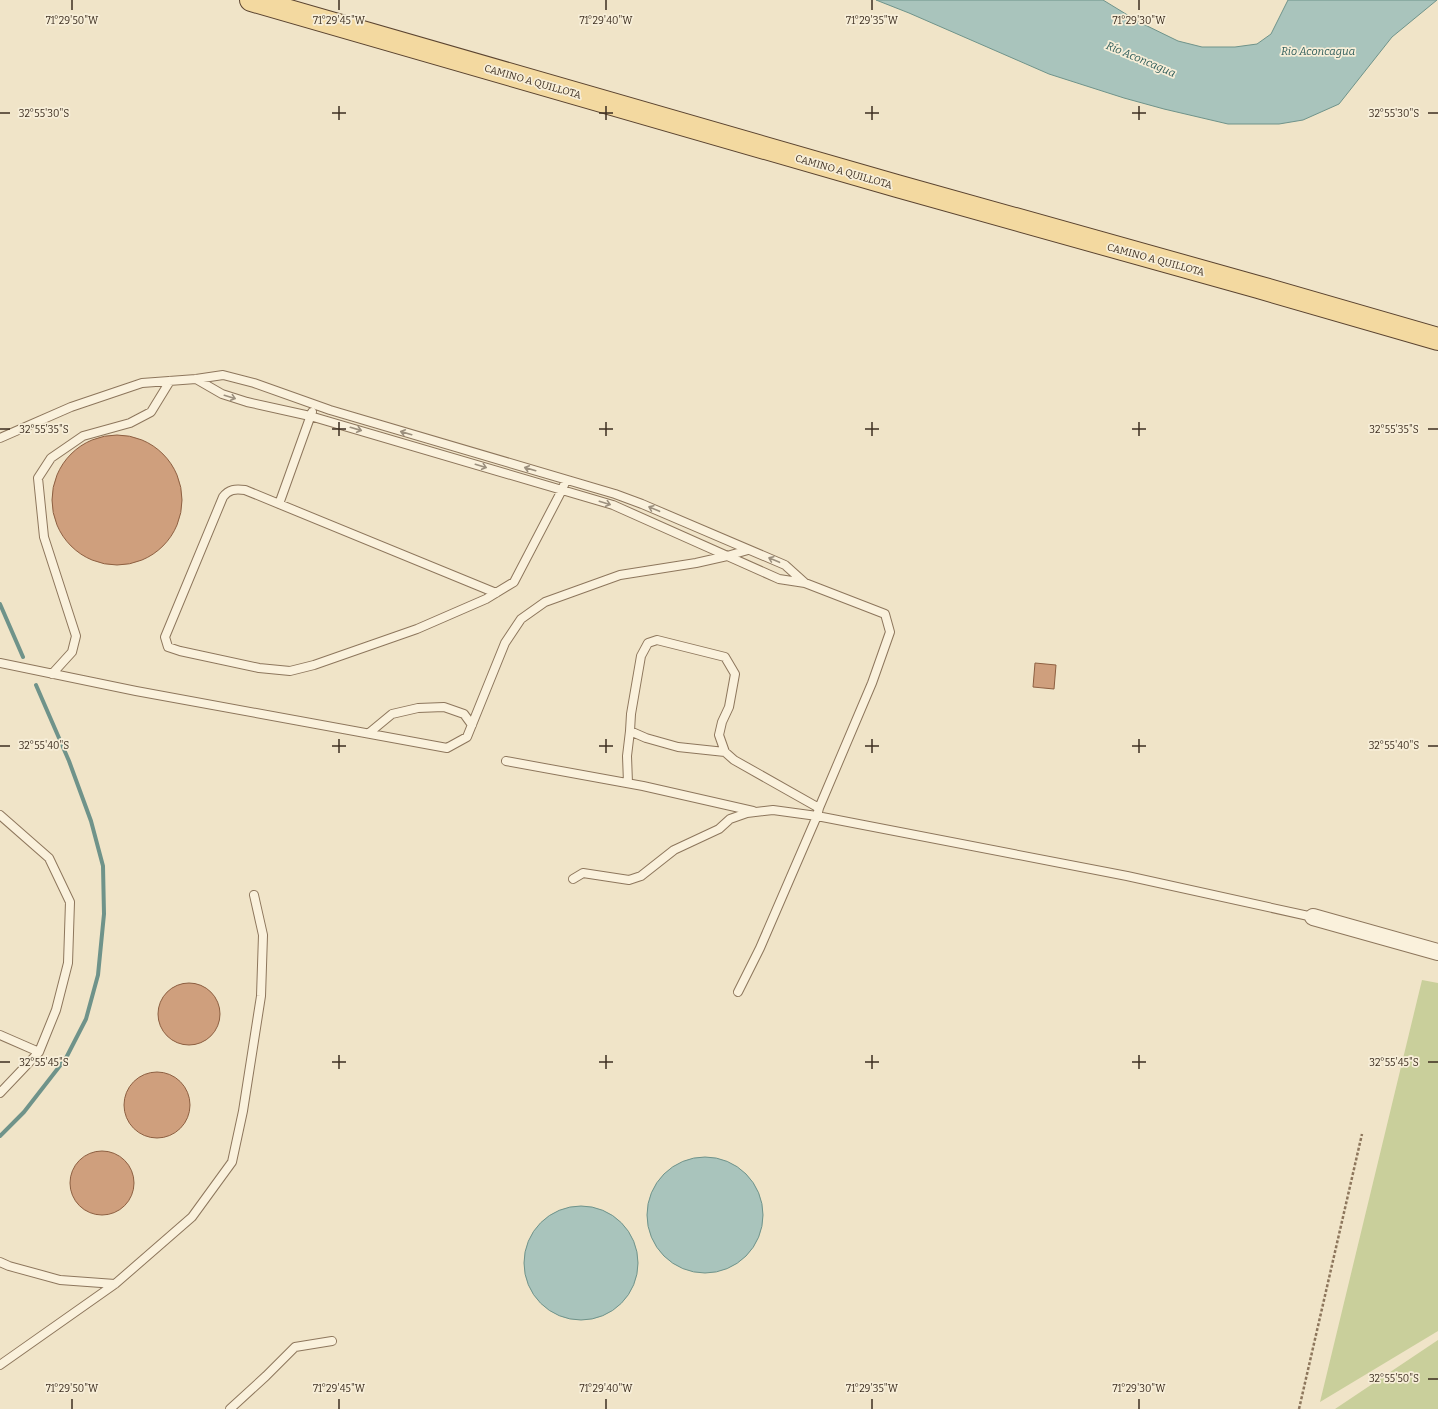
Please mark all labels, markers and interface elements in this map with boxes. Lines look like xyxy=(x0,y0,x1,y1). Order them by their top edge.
text: 71°29'50"W xyxy=(46,15,99,27)
text: 71°29'45"W xyxy=(313,15,366,27)
text: 71°29'40"W xyxy=(579,15,633,27)
text: 71°29'35"W xyxy=(846,15,899,27)
text: 71°29'30"W xyxy=(1113,15,1166,27)
water label: Río Aconcagua xyxy=(1104,39,1177,80)
water label: Rio Aconcagua xyxy=(1281,45,1355,58)
street label: CAMINO A QUILLOTA xyxy=(483,62,583,102)
text: 32°55'30"S xyxy=(19,108,69,120)
text: 32°55'30"S xyxy=(1369,108,1419,120)
street label: CAMINO A QUILLOTA xyxy=(794,152,894,192)
street label: CAMINO A QUILLOTA xyxy=(1106,241,1207,279)
one-way arrow xyxy=(223,394,236,401)
text: 32°55'35"S xyxy=(19,424,69,436)
text: 32°55'35"S xyxy=(1369,424,1419,436)
one-way arrow xyxy=(349,426,362,433)
one-way arrow xyxy=(399,429,412,436)
one-way arrow xyxy=(474,463,487,470)
one-way arrow xyxy=(524,465,537,472)
one-way arrow xyxy=(599,500,612,507)
one-way arrow xyxy=(649,505,661,512)
one-way arrow xyxy=(768,556,780,564)
text: 32°55'40"S xyxy=(19,740,69,752)
text: 32°55'40"S xyxy=(1369,740,1419,752)
text: 32°55'45"S xyxy=(19,1057,69,1069)
text: 32°55'45"S xyxy=(1369,1057,1419,1069)
text: 32°55'50"S xyxy=(1369,1373,1419,1385)
text: 71°29'50"W xyxy=(46,1383,99,1395)
text: 71°29'45"W xyxy=(313,1383,366,1395)
text: 71°29'40"W xyxy=(579,1383,633,1395)
text: 71°29'35"W xyxy=(846,1383,899,1395)
text: 71°29'30"W xyxy=(1113,1383,1166,1395)

